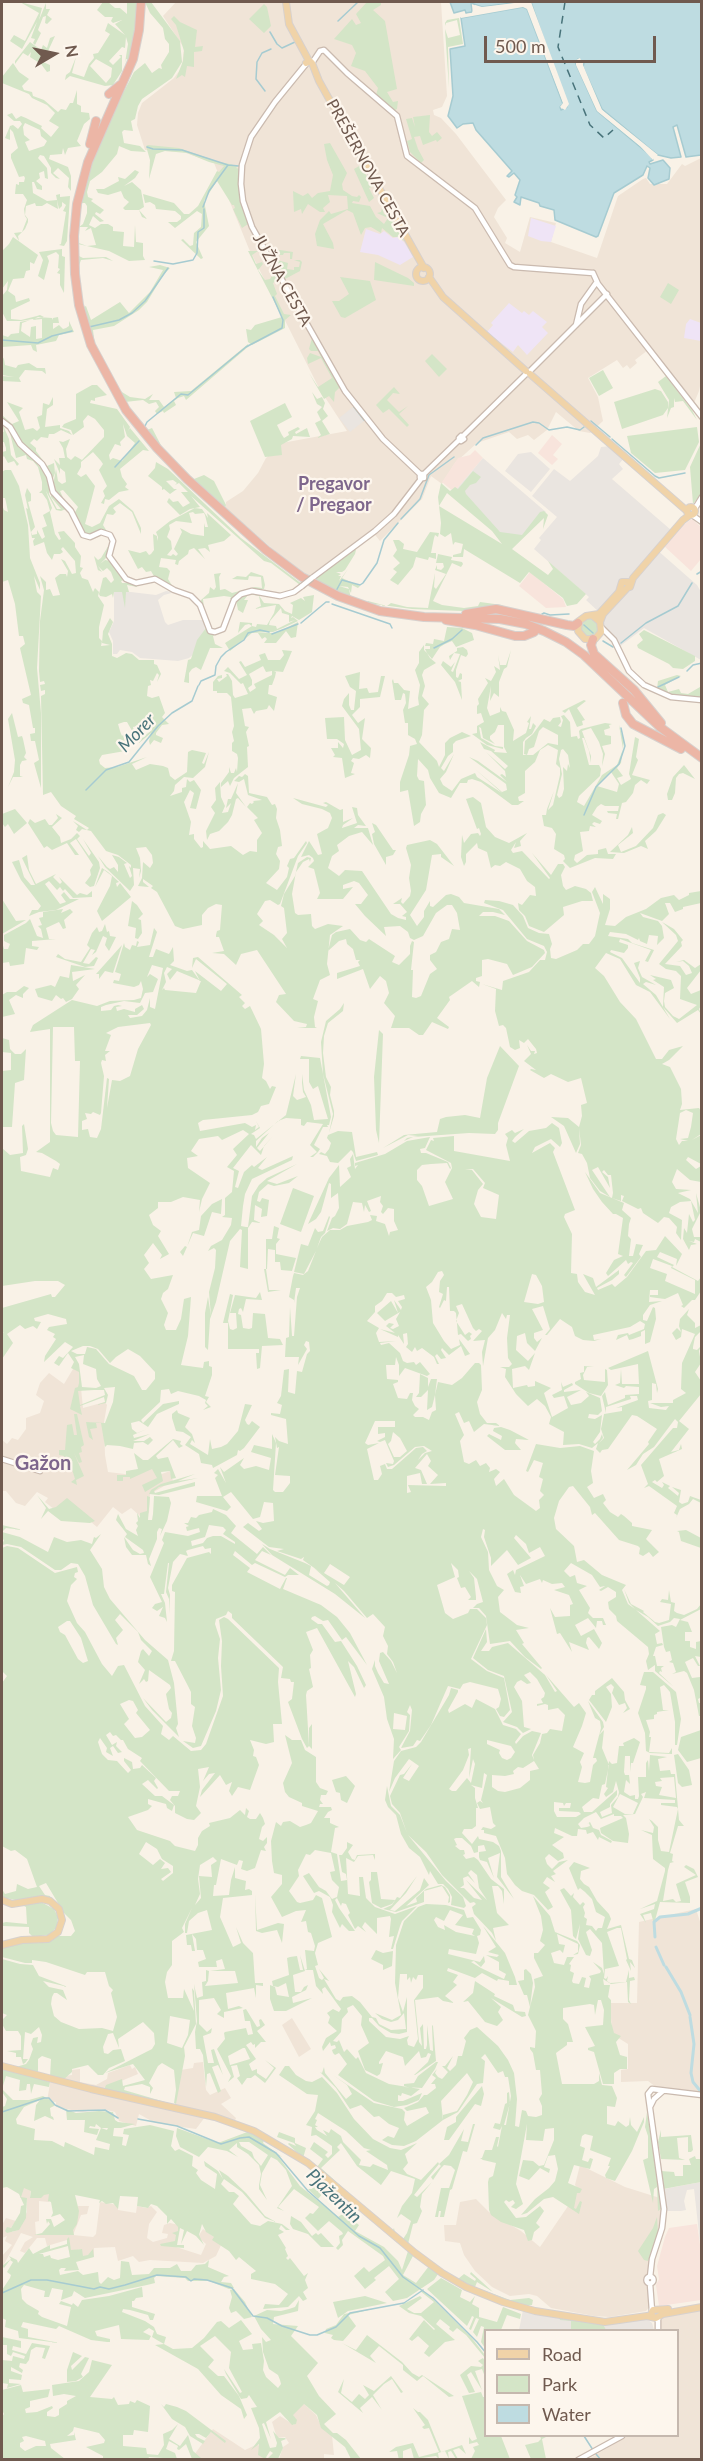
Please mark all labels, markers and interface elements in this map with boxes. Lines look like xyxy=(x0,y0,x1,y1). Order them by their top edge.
north arrow xyxy=(24,24,84,84)
scale bar xyxy=(487,24,660,62)
text: 500 m xyxy=(495,35,546,57)
text: N xyxy=(62,44,83,59)
street label: PREŠERNOVA CESTA xyxy=(322,96,414,240)
street label: JUŽNA CESTA xyxy=(249,230,315,330)
district label: Pregavor / Pregaor xyxy=(296,473,372,516)
water label: Morer xyxy=(114,709,160,757)
district label: Gažon xyxy=(15,1452,71,1476)
water label: Pjažentin xyxy=(302,2164,366,2228)
legend xyxy=(484,2329,679,2437)
text: Road xyxy=(542,2343,582,2365)
text: Park xyxy=(542,2373,577,2395)
text: Water xyxy=(542,2403,591,2425)

